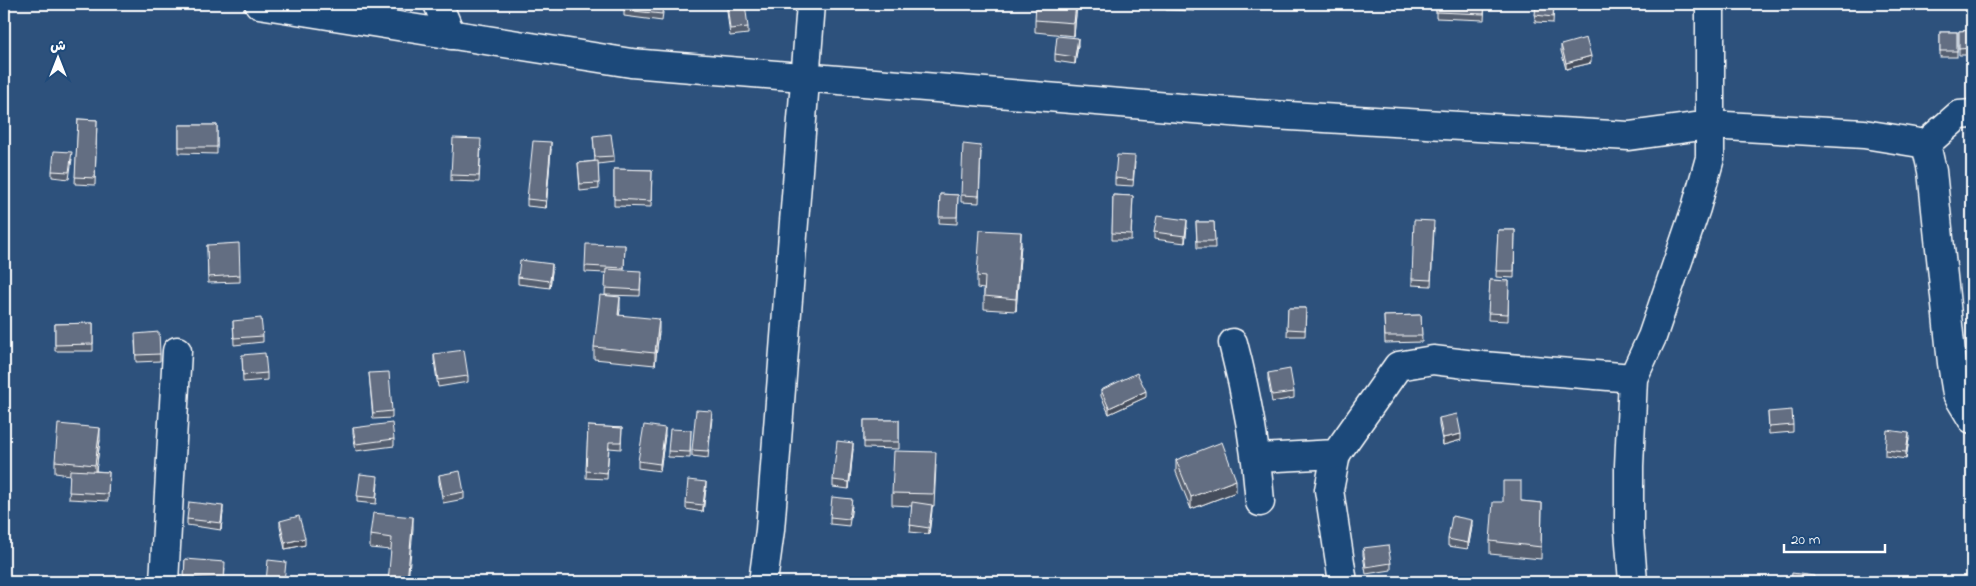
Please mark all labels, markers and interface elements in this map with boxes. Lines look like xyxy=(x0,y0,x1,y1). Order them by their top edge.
north arrow xyxy=(32,32,82,82)
text: ش xyxy=(50,36,66,57)
scale bar xyxy=(1784,521,1885,553)
text: 20 m xyxy=(1791,529,1821,551)

